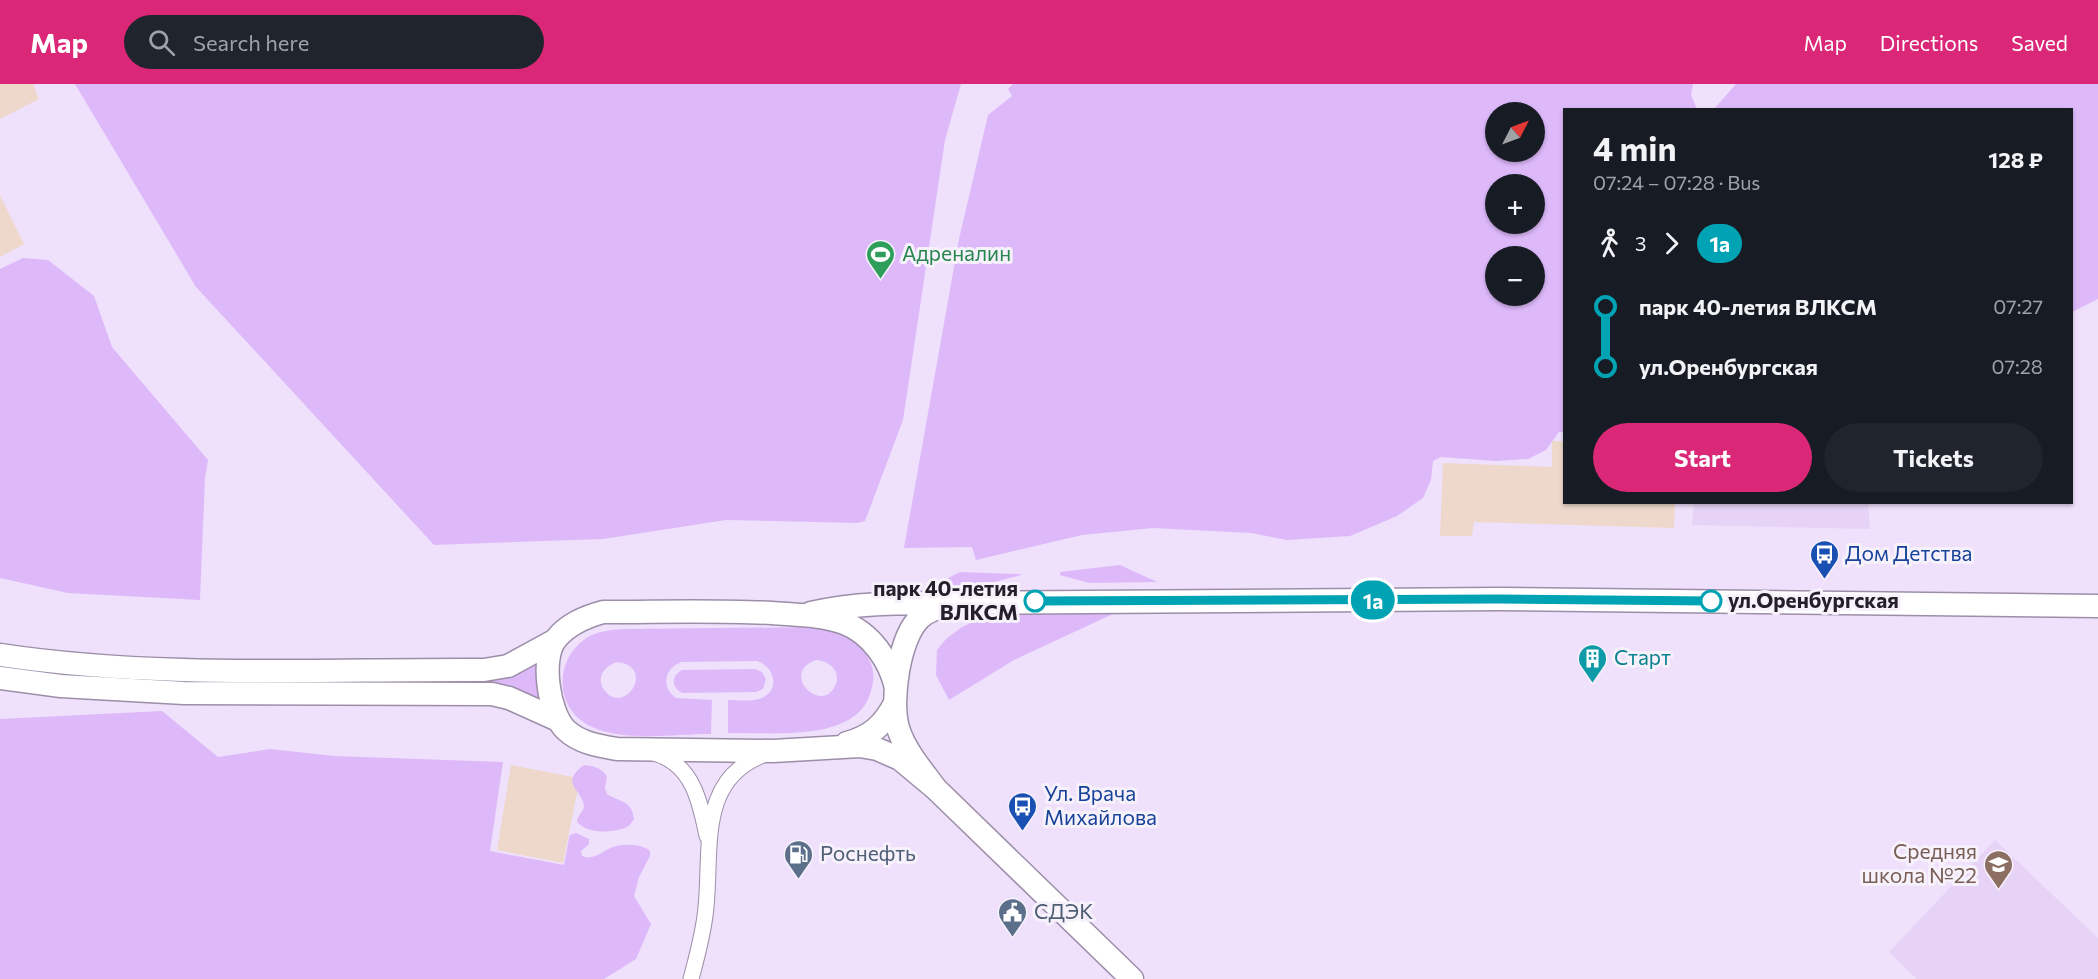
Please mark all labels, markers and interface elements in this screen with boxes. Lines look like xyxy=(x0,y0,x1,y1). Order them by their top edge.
search box xyxy=(124,15,544,69)
text: Map xyxy=(30,25,88,59)
icon: search xyxy=(145,26,178,59)
text: Search here xyxy=(193,29,309,56)
text: Map xyxy=(1804,30,1847,55)
text: Directions xyxy=(1880,30,1978,55)
text: Saved xyxy=(2011,30,2068,55)
north arrow xyxy=(1485,102,1545,162)
map controls xyxy=(1485,102,1545,306)
text: 4 min xyxy=(1593,127,1677,168)
text: 128 ₽ xyxy=(1988,146,2043,173)
text: 07:24 – 07:28 · Bus xyxy=(1593,170,1760,194)
button: + xyxy=(1485,174,1545,234)
icon: walk xyxy=(1593,227,1626,260)
icon: forward xyxy=(1655,227,1688,260)
text: 3 xyxy=(1635,231,1646,255)
text: 1а xyxy=(1709,231,1730,256)
sports icon: Адреналин xyxy=(865,238,897,280)
place label: Адреналин xyxy=(902,240,1011,265)
button: − xyxy=(1485,246,1545,306)
text: парк 40-летия ВЛКСМ xyxy=(1639,293,1877,320)
text: 07:27 xyxy=(1993,294,2043,318)
text: ул.Оренбургская xyxy=(1639,353,1818,380)
text: 07:28 xyxy=(1992,354,2043,378)
button: Start xyxy=(1593,423,1812,492)
button: Tickets xyxy=(1824,423,2043,492)
bus stop icon: Дом Детства xyxy=(1808,538,1840,580)
place label: Дом Детства xyxy=(1845,540,1972,565)
place label: парк 40-летия ВЛКСМ xyxy=(873,575,1018,624)
line badge: 1а xyxy=(1346,580,1400,620)
place label: ул.Оренбургская xyxy=(1728,587,1899,612)
text: 1а xyxy=(1363,588,1383,613)
marker: парк 40-летия ВЛКСМ xyxy=(1024,590,1046,612)
marker: ул.Оренбургская xyxy=(1700,590,1722,612)
building icon: Старт xyxy=(1577,642,1609,684)
place label: Старт xyxy=(1614,644,1671,669)
place label: Ул. Врача Михайлова xyxy=(1044,780,1157,829)
bus stop icon: Ул. Врача Михайлова xyxy=(1007,790,1039,832)
fuel station icon: Роснефть xyxy=(783,838,815,880)
place label: Средняя школа №22 xyxy=(1861,838,1977,887)
place label: Роснефть xyxy=(820,840,916,865)
school or university icon: Средняя школа №22 xyxy=(1982,848,2014,890)
public building icon: СДЭК xyxy=(997,896,1029,938)
place label: СДЭК xyxy=(1034,898,1093,923)

